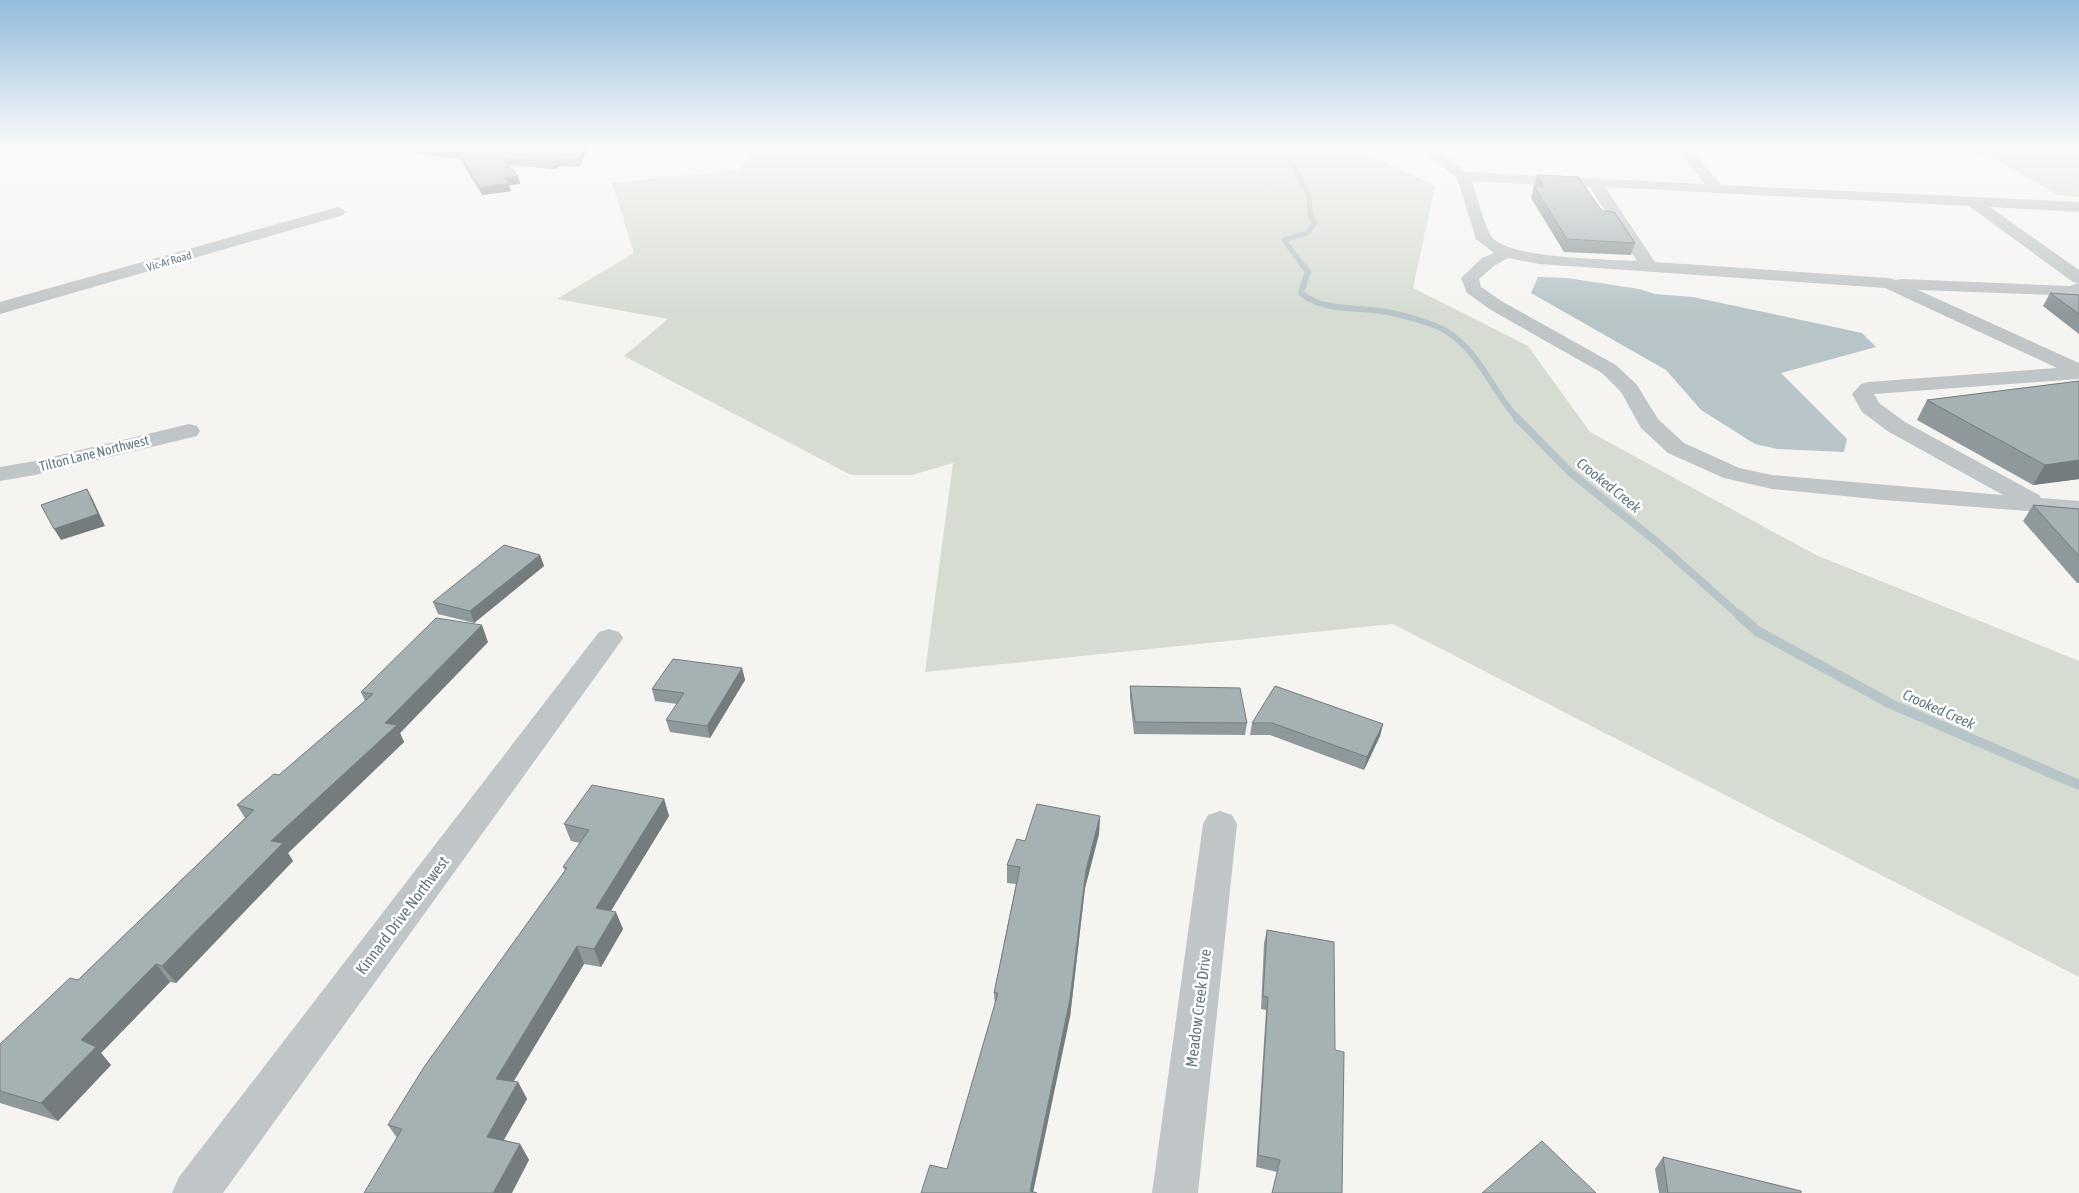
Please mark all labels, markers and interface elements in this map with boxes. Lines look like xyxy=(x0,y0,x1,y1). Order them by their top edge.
street label: Vic-Ar Road xyxy=(145,249,193,273)
street label: Tilton Lane Northwest xyxy=(38,432,150,474)
water label: Crooked Creek xyxy=(1574,454,1645,516)
water label: Crooked Creek xyxy=(1900,685,1978,733)
street label: Kinnard Drive Northwest xyxy=(352,852,452,978)
street label: Meadow Creek Drive xyxy=(1182,948,1214,1068)

